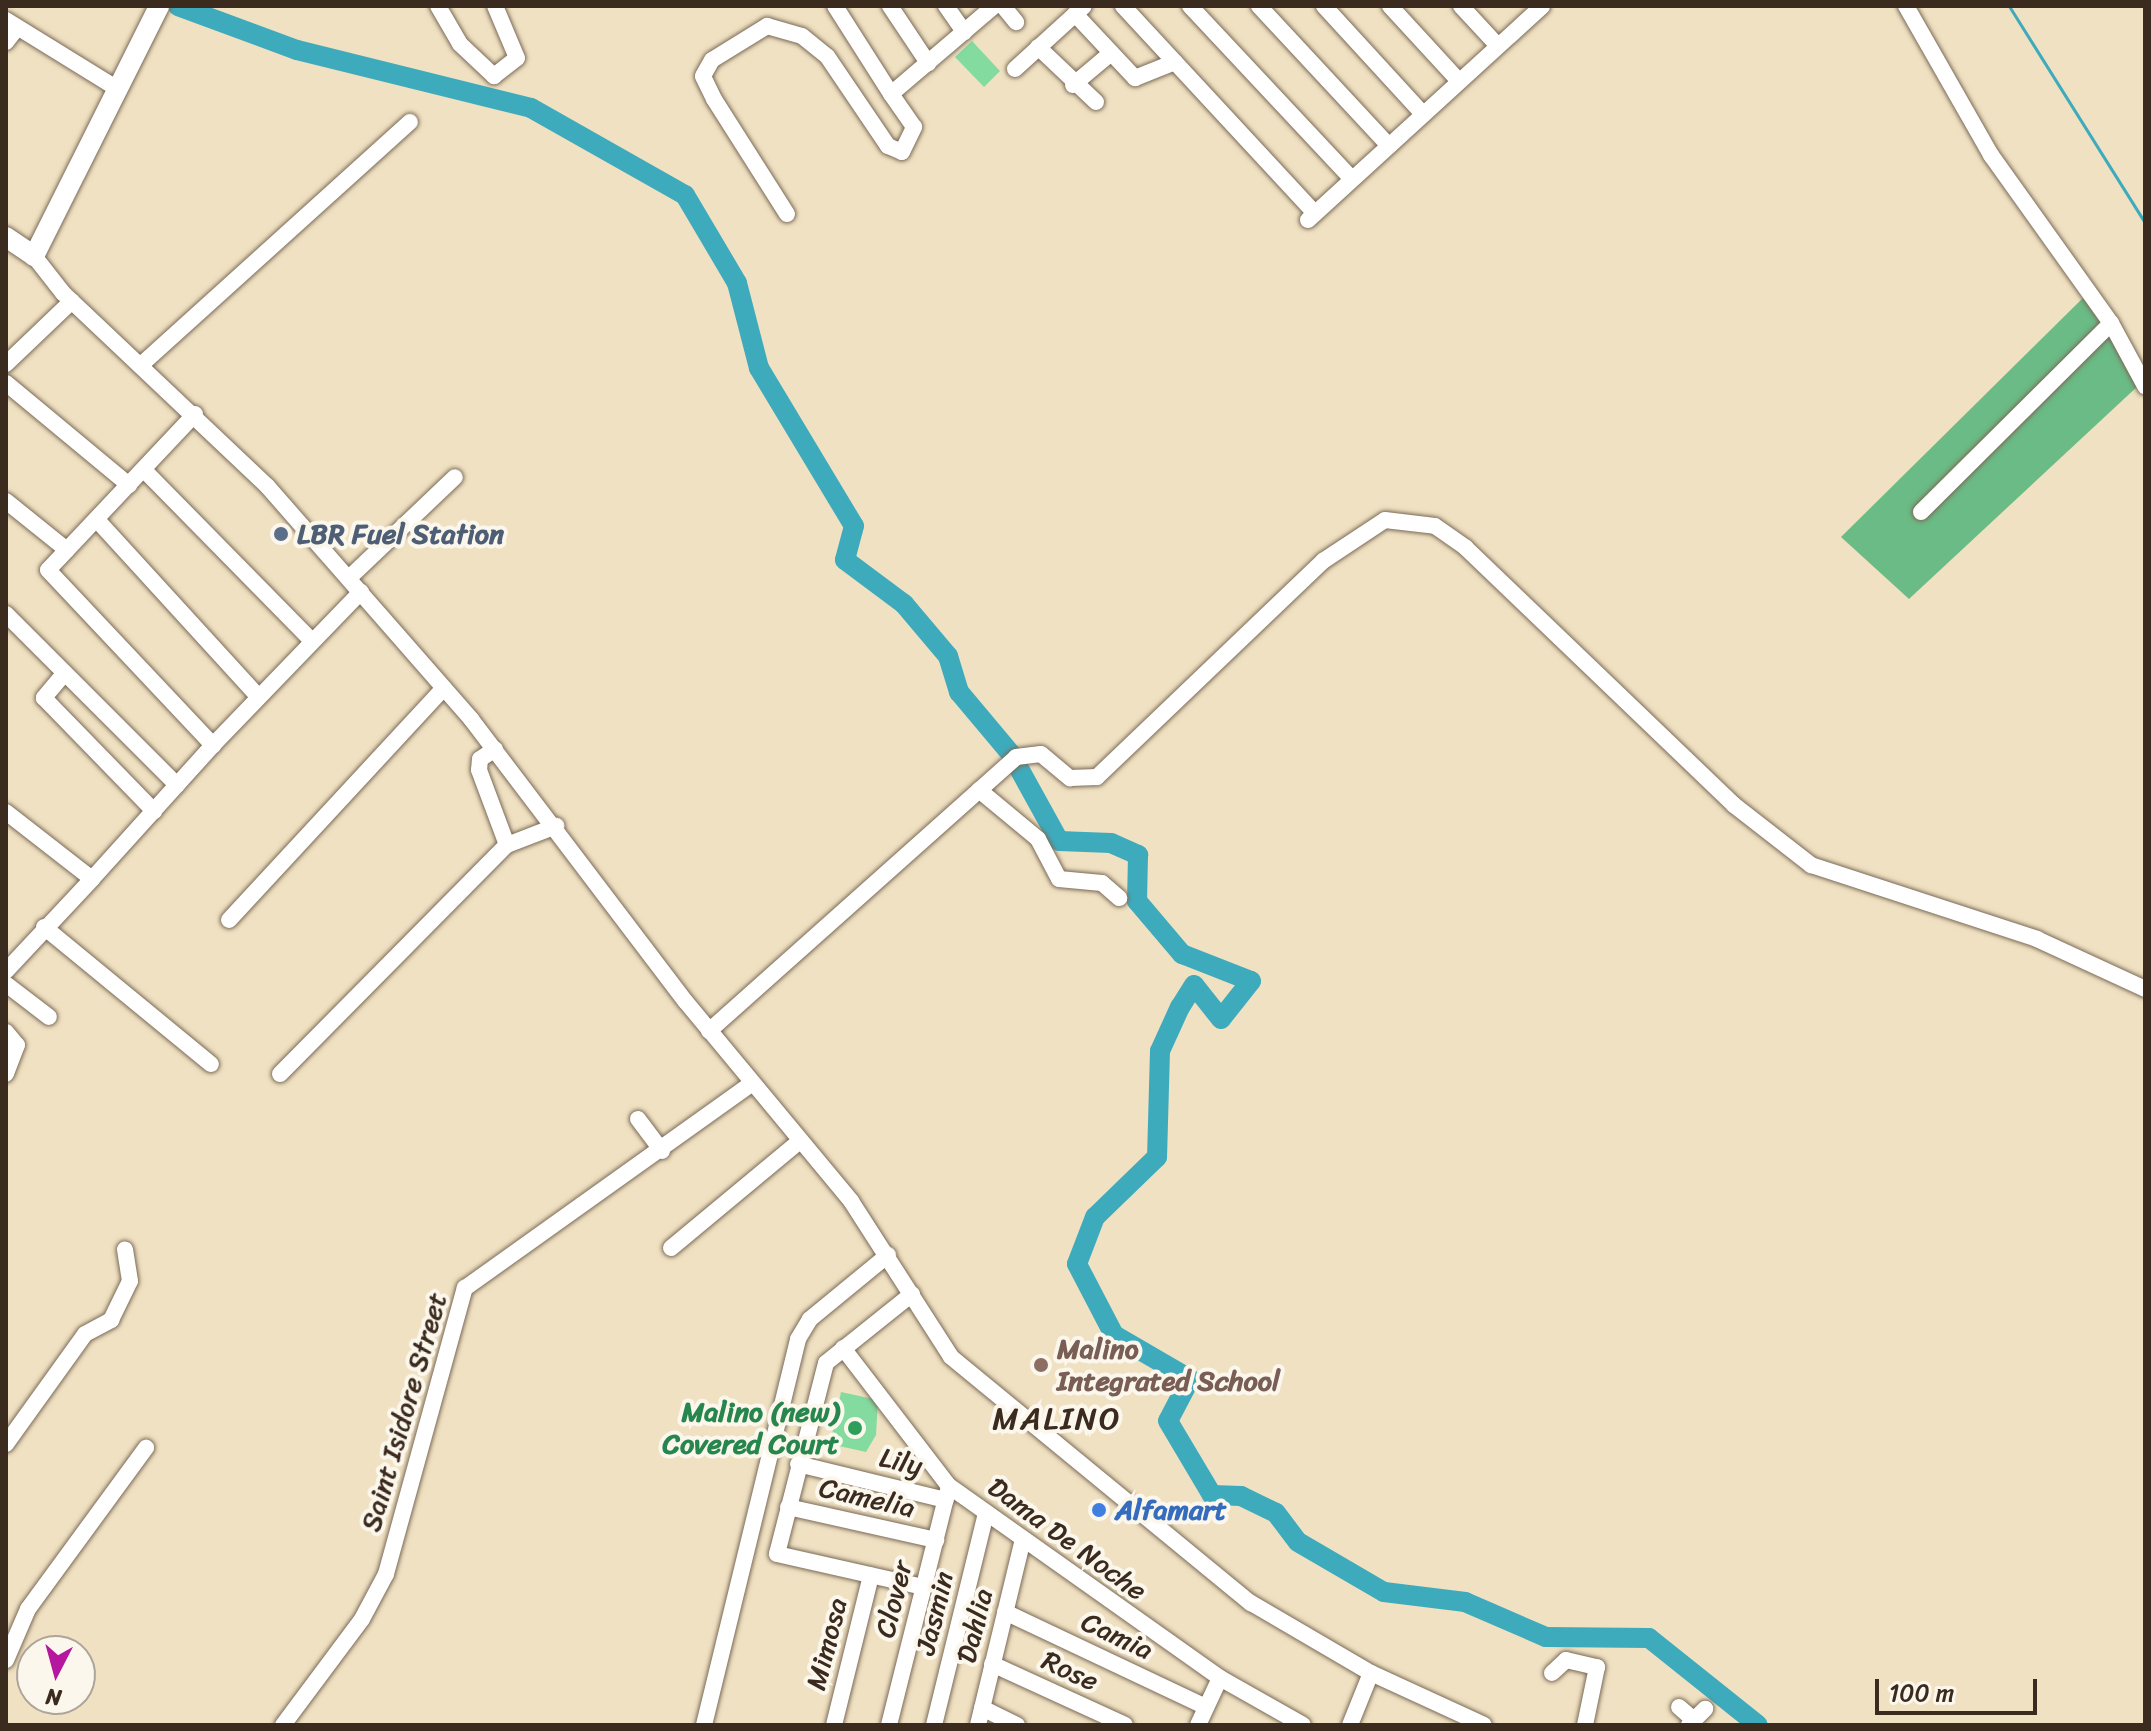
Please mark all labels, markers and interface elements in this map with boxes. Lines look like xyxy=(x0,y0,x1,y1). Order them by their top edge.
place label: LBR Fuel Station xyxy=(297,517,505,551)
marker: LBR Fuel Station xyxy=(272,525,290,543)
street label: Saint Isidore Street xyxy=(354,1288,454,1536)
place label: Malino Integrated School xyxy=(1057,1332,1280,1398)
marker: Malino Integrated School xyxy=(1032,1356,1050,1374)
place label: Malino (new) Covered Court xyxy=(662,1395,839,1461)
district label: MALINO xyxy=(994,1400,1120,1438)
marker: Malino (new) Covered Court xyxy=(846,1419,864,1437)
street label: Lily xyxy=(876,1441,926,1483)
street label: Dama De Noche xyxy=(981,1470,1153,1608)
street label: Camelia xyxy=(816,1471,918,1525)
place label: Alfamart xyxy=(1115,1493,1227,1527)
marker: Alfamart xyxy=(1090,1501,1108,1519)
street label: Clover xyxy=(868,1557,920,1641)
street label: Jasmin xyxy=(908,1568,962,1658)
street label: Dahlia xyxy=(950,1585,1000,1667)
street label: Mimosa xyxy=(799,1595,855,1693)
street label: Camia xyxy=(1076,1605,1158,1667)
north arrow xyxy=(16,1635,96,1715)
street label: Rose xyxy=(1036,1643,1104,1699)
scale bar xyxy=(1879,1663,2041,1713)
text: 100 m xyxy=(1889,1672,1954,1714)
text: N xyxy=(44,1677,63,1718)

